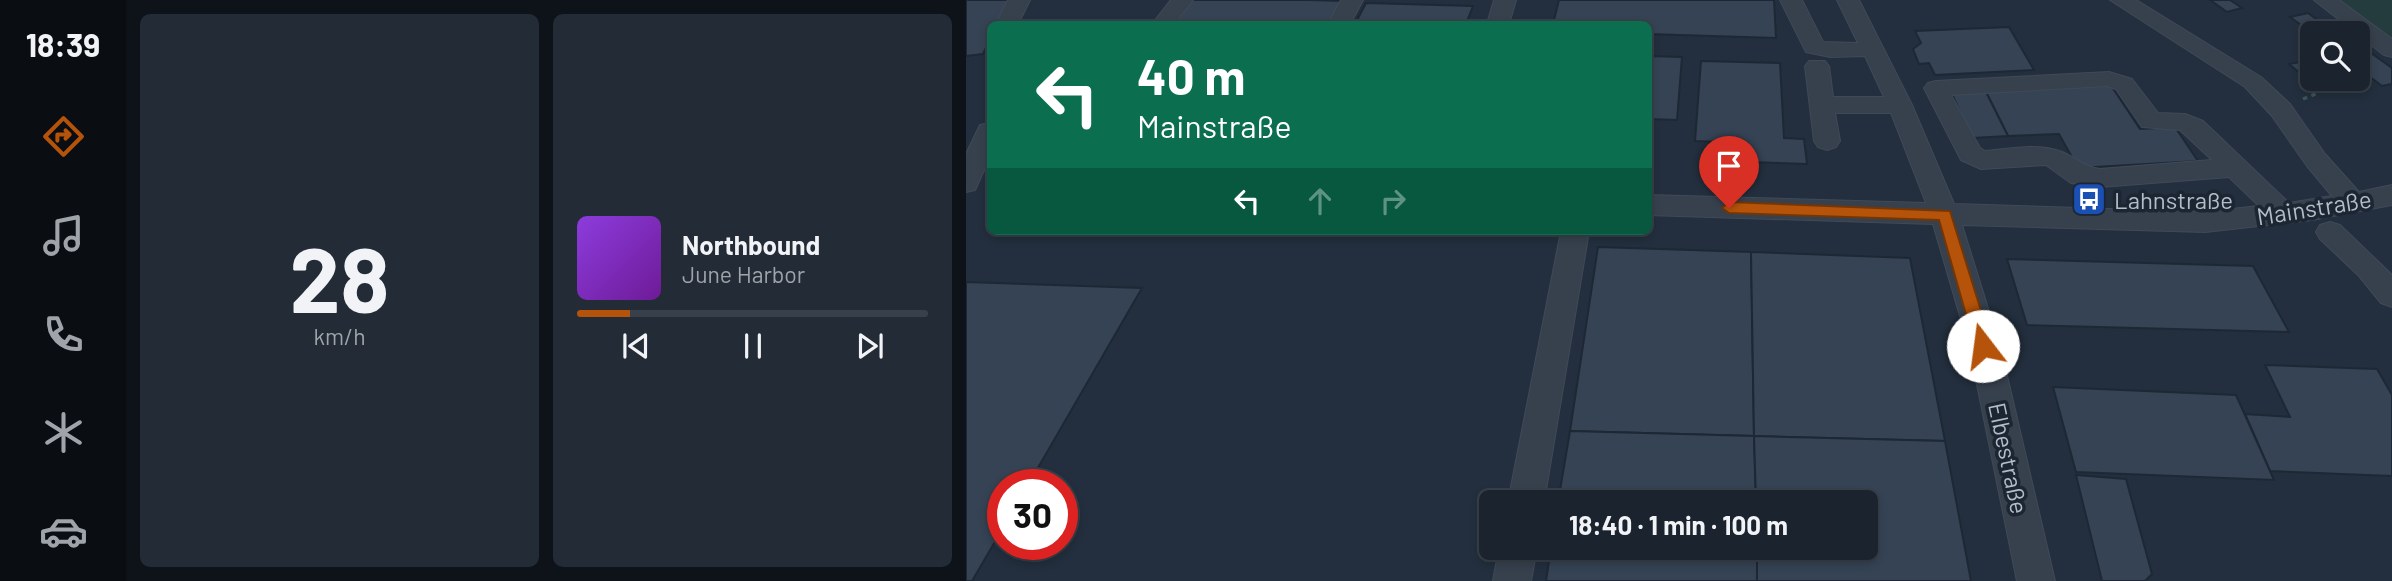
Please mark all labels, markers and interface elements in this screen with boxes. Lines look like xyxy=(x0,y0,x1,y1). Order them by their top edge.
map controls xyxy=(2300,21,2370,91)
button: search xyxy=(2300,21,2370,91)
text: 18:39 xyxy=(26,25,100,63)
text: 40 m xyxy=(1137,46,1245,105)
icon: left xyxy=(1022,49,1113,140)
text: Mainstraße xyxy=(1137,106,1291,144)
icon: directions xyxy=(39,112,88,161)
pin xyxy=(1699,136,1759,208)
icon: arrive xyxy=(1710,147,1748,185)
bus stop icon: Lahnstraße xyxy=(2070,180,2108,218)
icon: left xyxy=(1228,182,1266,220)
icon: ahead xyxy=(1301,182,1339,220)
icon: right xyxy=(1374,182,1412,220)
street label: Mainstraße xyxy=(2255,184,2373,230)
place label: Lahnstraße xyxy=(2114,185,2233,214)
icon: music xyxy=(39,211,88,260)
text: 28 xyxy=(289,222,390,331)
text: Northbound xyxy=(682,229,820,260)
text: June Harbor xyxy=(682,260,805,288)
position arrow xyxy=(1946,309,2020,383)
icon: phone xyxy=(39,310,88,359)
text: km/h xyxy=(313,322,366,350)
icon: previous xyxy=(617,327,655,365)
icon: pause xyxy=(734,327,772,365)
icon: next xyxy=(851,327,889,365)
street label: Elbestraße xyxy=(1983,400,2035,516)
icon: climate xyxy=(39,408,88,457)
speed limit sign: 30 xyxy=(987,469,1078,560)
icon: car xyxy=(39,507,88,556)
text: 18:40 · 1 min · 100 m xyxy=(1569,509,1788,540)

